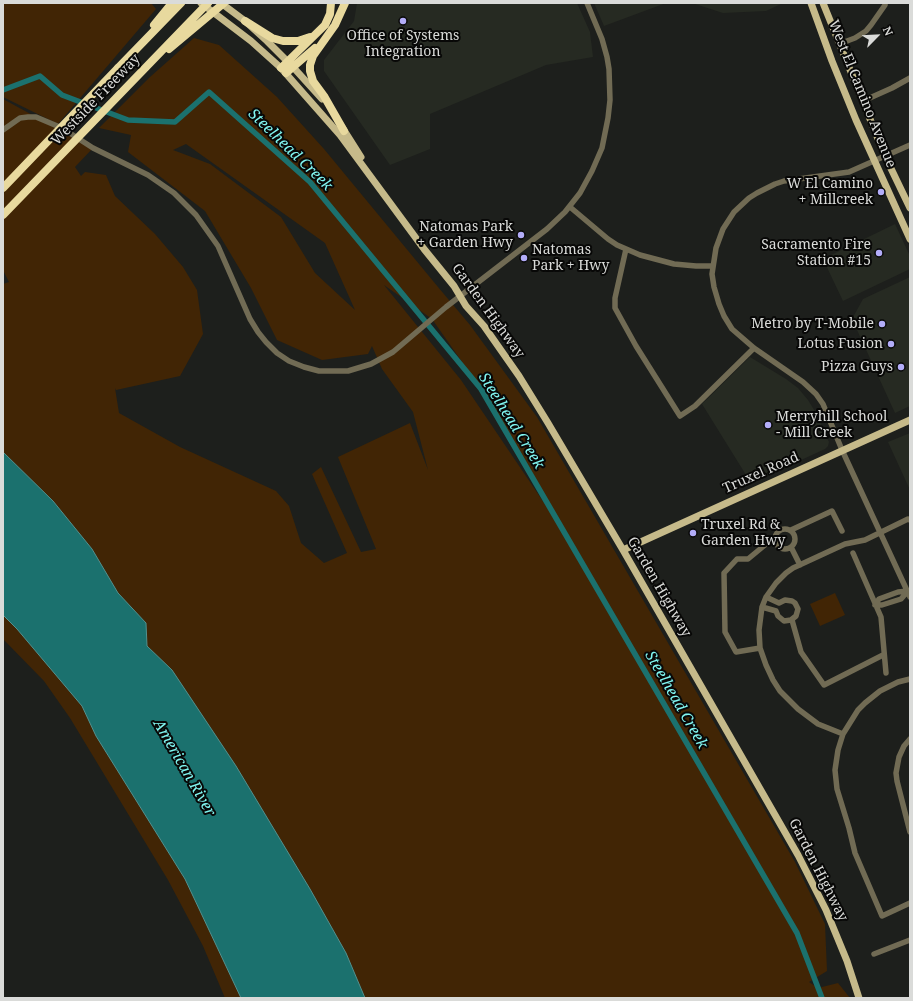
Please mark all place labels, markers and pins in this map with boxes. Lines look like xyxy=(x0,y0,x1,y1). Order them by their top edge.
marker: Office of Systems Integration xyxy=(398,16,408,26)
place label: Office of Systems Integration xyxy=(347,28,459,60)
place label: W El Camino + Millcreek xyxy=(787,176,873,208)
marker: W El Camino + Millcreek xyxy=(876,187,886,197)
place label: Natomas Park + Garden Hwy xyxy=(417,219,513,252)
marker: Natomas Park + Garden Hwy xyxy=(516,230,526,240)
place label: Sacramento Fire Station #15 xyxy=(761,237,871,270)
place label: Natomas Park + Hwy xyxy=(532,242,609,274)
marker: Sacramento Fire Station #15 xyxy=(874,248,884,258)
marker: Natomas Park + Hwy xyxy=(519,253,529,263)
place label: Metro by T-Mobile xyxy=(751,316,874,332)
marker: Metro by T-Mobile xyxy=(877,319,887,329)
place label: Lotus Fusion xyxy=(797,336,883,352)
marker: Lotus Fusion xyxy=(886,339,896,349)
place label: Pizza Guys xyxy=(821,359,893,375)
marker: Pizza Guys xyxy=(896,362,906,372)
place label: Merryhill School - Mill Creek xyxy=(776,409,887,442)
marker: Merryhill School - Mill Creek xyxy=(763,420,773,430)
place label: Truxel Rd & Garden Hwy xyxy=(701,517,785,550)
marker: Truxel Rd & Garden Hwy xyxy=(688,528,698,538)

